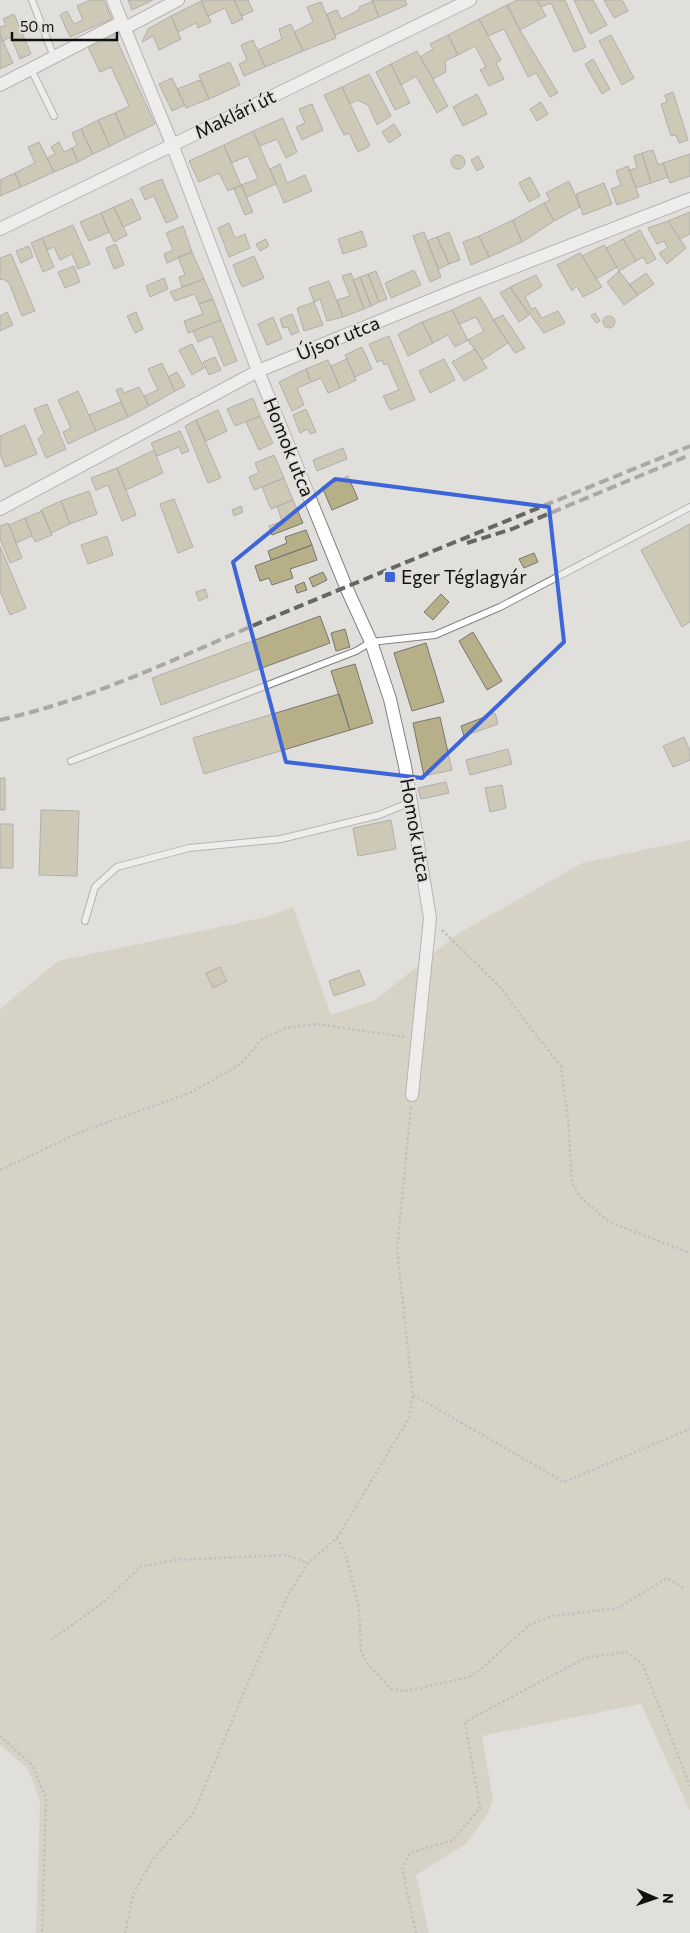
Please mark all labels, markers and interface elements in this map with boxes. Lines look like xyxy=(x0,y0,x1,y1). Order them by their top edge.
scale bar xyxy=(12,10,118,42)
text: 50 m xyxy=(20,17,54,35)
street label: Maklári út xyxy=(190,84,279,143)
street label: Újsor utca xyxy=(293,310,383,365)
street label: Homok utca xyxy=(259,394,320,500)
place label: Eger Téglagyár xyxy=(401,565,527,588)
marker: Eger Téglagyár xyxy=(383,570,397,584)
street label: Homok utca xyxy=(396,776,437,884)
north arrow xyxy=(630,1873,680,1923)
text: N xyxy=(660,1893,677,1904)

